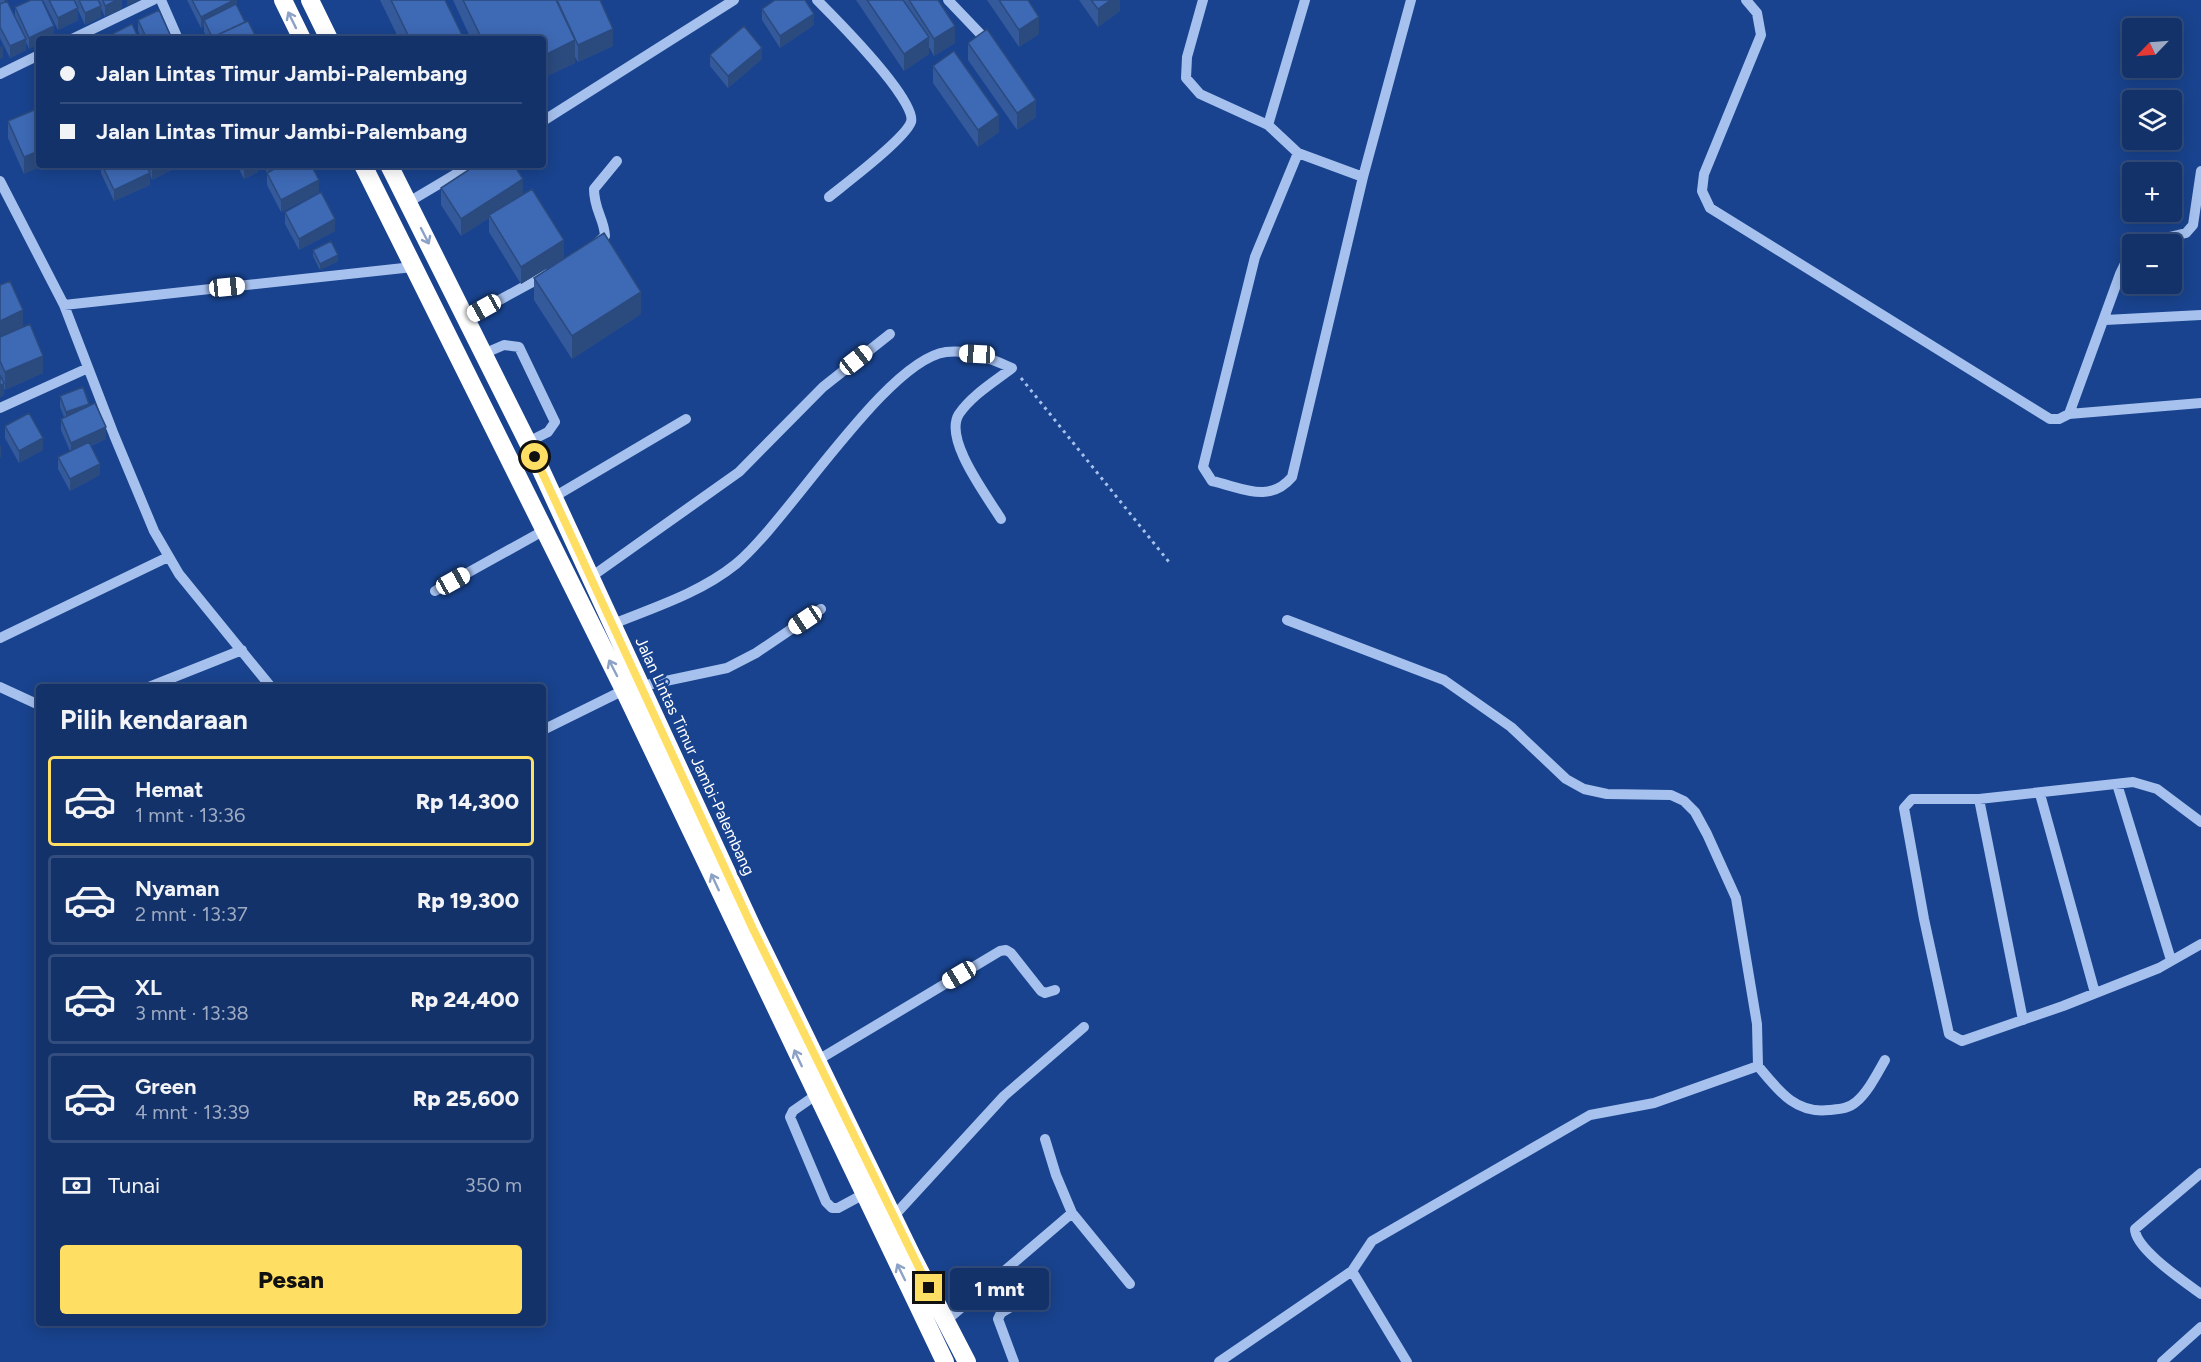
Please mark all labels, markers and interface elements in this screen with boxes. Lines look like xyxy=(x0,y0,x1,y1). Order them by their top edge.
one-way arrow xyxy=(286,11,298,29)
north arrow xyxy=(2122,18,2182,78)
map controls xyxy=(2122,18,2182,294)
text: Jalan Lintas Timur Jambi-Palembang xyxy=(96,60,468,87)
button: layers xyxy=(2122,90,2182,150)
text: Jalan Lintas Timur Jambi-Palembang xyxy=(96,118,468,145)
button: + xyxy=(2122,162,2182,222)
one-way arrow xyxy=(419,227,431,245)
button: − xyxy=(2122,234,2182,294)
car xyxy=(208,276,246,298)
car xyxy=(464,291,504,325)
car xyxy=(836,342,876,378)
car xyxy=(959,344,995,364)
route start xyxy=(521,443,548,470)
car xyxy=(433,564,473,598)
car xyxy=(785,602,825,638)
street label: Jalan Lintas Timur Jambi-Palembang xyxy=(631,634,759,878)
one-way arrow xyxy=(607,659,618,677)
text: Pilih kendaraan xyxy=(60,703,248,736)
icon: car xyxy=(63,774,117,828)
text: Hemat xyxy=(135,776,203,803)
text: Rp 14,300 xyxy=(416,788,519,815)
text: 1 mnt · 13:36 xyxy=(135,803,245,827)
icon: car xyxy=(63,873,117,927)
one-way arrow xyxy=(709,873,721,891)
text: Nyaman xyxy=(135,875,219,902)
text: Rp 19,300 xyxy=(417,887,519,914)
text: 2 mnt · 13:37 xyxy=(135,902,248,926)
car xyxy=(939,958,979,992)
icon: car xyxy=(63,972,117,1026)
text: XL xyxy=(135,974,162,1001)
text: Rp 24,400 xyxy=(410,986,519,1013)
text: 3 mnt · 13:38 xyxy=(135,1001,249,1025)
one-way arrow xyxy=(792,1050,804,1068)
icon: car xyxy=(63,1071,117,1125)
text: Green xyxy=(135,1073,197,1100)
text: Rp 25,600 xyxy=(413,1085,519,1112)
text: 4 mnt · 13:39 xyxy=(135,1100,249,1124)
icon: cash xyxy=(60,1169,93,1202)
text: Tunai xyxy=(108,1172,160,1199)
text: 350 m xyxy=(465,1173,522,1197)
button: Pesan xyxy=(60,1245,522,1314)
one-way arrow xyxy=(895,1263,907,1281)
callout: 1 mnt xyxy=(950,1267,1049,1309)
route end xyxy=(915,1274,942,1301)
text: 1 mnt xyxy=(974,1277,1025,1301)

